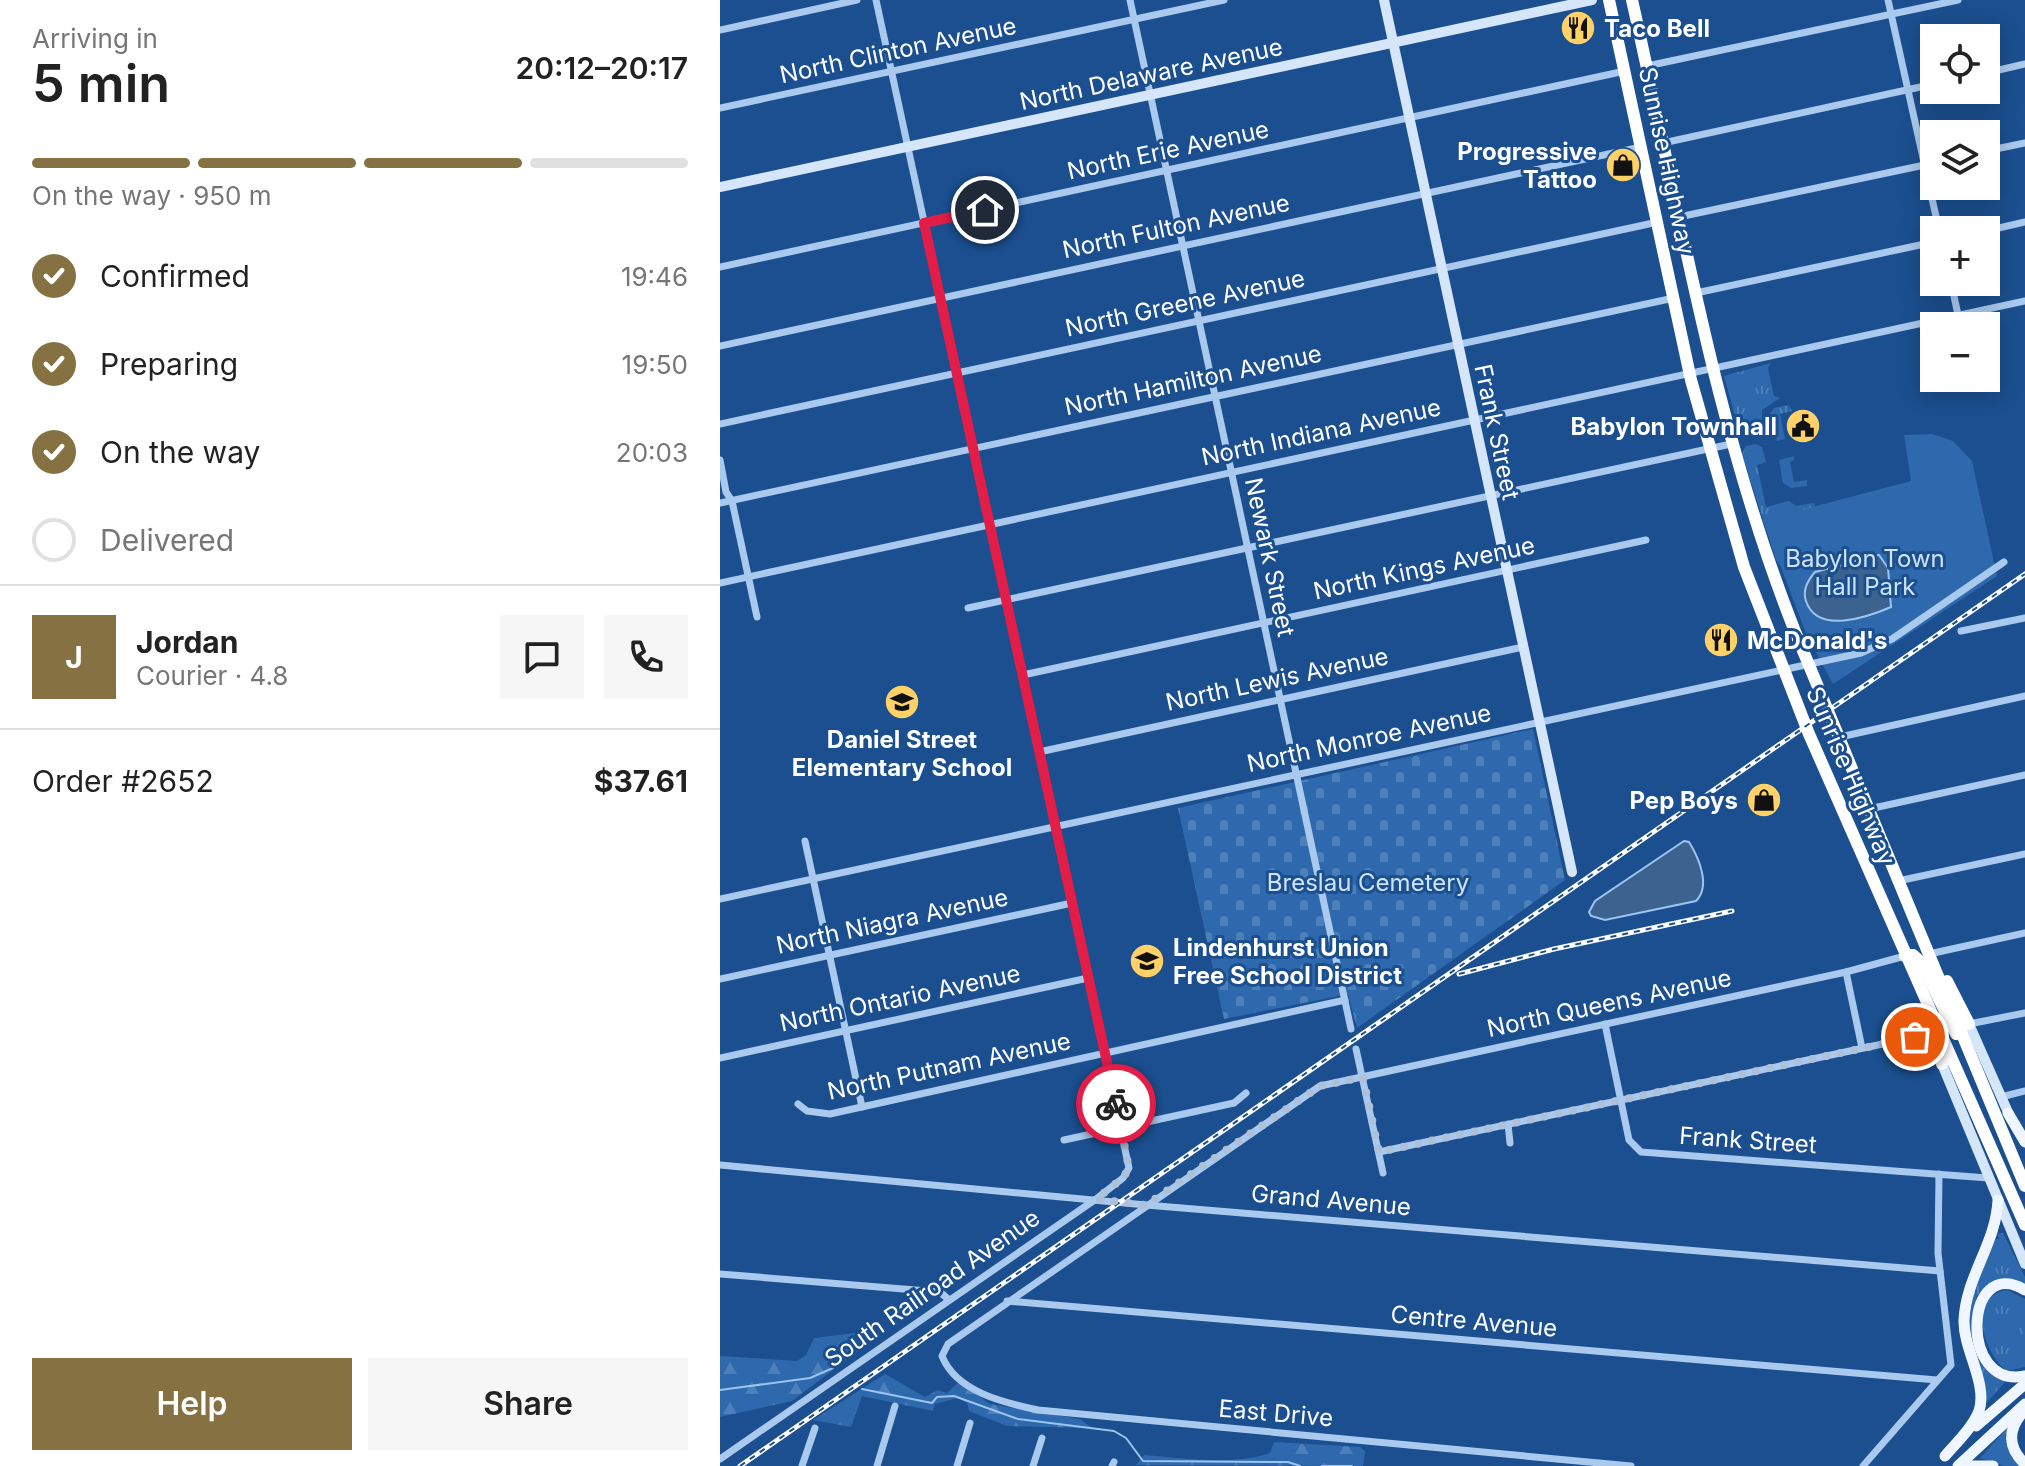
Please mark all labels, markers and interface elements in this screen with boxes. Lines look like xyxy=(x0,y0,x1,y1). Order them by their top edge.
restaurant icon: Taco Bell xyxy=(1559,9,1597,47)
street label: North Clinton Avenue xyxy=(777,11,1019,89)
place label: Taco Bell xyxy=(1604,14,1710,43)
text: Arriving in xyxy=(32,23,158,54)
map controls xyxy=(1920,24,2000,392)
button: locate xyxy=(1920,24,2000,104)
street label: North Delaware Avenue xyxy=(1017,32,1285,116)
text: 20:12–20:17 xyxy=(516,50,688,86)
text: 5 min xyxy=(32,52,170,115)
street label: Sunrise Highway xyxy=(1633,64,1701,258)
street label: North Erie Avenue xyxy=(1065,114,1271,186)
button: layers xyxy=(1920,120,2000,200)
place label: Progressive Tattoo xyxy=(1457,137,1597,194)
shop icon: Progressive Tattoo xyxy=(1604,146,1642,184)
pin xyxy=(951,176,1019,244)
text: On the way · 950 m xyxy=(32,180,272,211)
icon: home xyxy=(963,188,1007,232)
street label: North Fulton Avenue xyxy=(1060,188,1292,264)
button: + xyxy=(1920,216,2000,296)
icon: check xyxy=(32,254,76,298)
text: Confirmed xyxy=(100,258,250,294)
text: 19:46 xyxy=(621,261,688,292)
street label: North Greene Avenue xyxy=(1062,263,1308,343)
button: − xyxy=(1920,312,2000,392)
street label: North Hamilton Avenue xyxy=(1062,339,1324,421)
icon: check xyxy=(32,342,76,386)
text: Preparing xyxy=(100,346,238,382)
text: 19:50 xyxy=(622,349,688,380)
street label: Frank Street xyxy=(1468,362,1526,503)
street label: North Indiana Avenue xyxy=(1199,392,1443,472)
public building icon: Babylon Townhall xyxy=(1784,407,1822,445)
place label: Babylon Townhall xyxy=(1570,412,1777,441)
icon: check xyxy=(32,430,76,474)
text: On the way xyxy=(100,434,260,470)
text: 20:03 xyxy=(616,437,688,468)
street label: Newark Street xyxy=(1239,475,1301,639)
text: Delivered xyxy=(100,522,234,558)
street label: North Kings Avenue xyxy=(1311,530,1537,606)
park label: Babylon Town Hall Park xyxy=(1785,544,1945,601)
button: chat xyxy=(500,615,584,699)
button: phone xyxy=(604,615,688,699)
restaurant icon: McDonald's xyxy=(1702,621,1740,659)
text: Jordan xyxy=(136,624,238,660)
place label: McDonald's xyxy=(1747,626,1887,655)
text: J xyxy=(65,639,83,675)
street label: North Lewis Avenue xyxy=(1163,641,1391,717)
text: Courier · 4.8 xyxy=(136,660,288,691)
street label: Sunrise Highway xyxy=(1800,682,1902,870)
school or university icon: Daniel Street Elementary School xyxy=(883,683,921,721)
street label: North Monroe Avenue xyxy=(1244,698,1494,778)
place label: Daniel Street Elementary School xyxy=(792,725,1012,782)
text: Order #2652 xyxy=(32,763,214,799)
text: $37.61 xyxy=(594,763,688,799)
shop icon: Pep Boys xyxy=(1745,781,1783,819)
place label: Pep Boys xyxy=(1629,786,1738,815)
park label: Breslau Cemetery xyxy=(1267,868,1469,897)
street label: North Niagra Avenue xyxy=(773,882,1011,960)
place label: Lindenhurst Union Free School District xyxy=(1173,933,1402,990)
school or university icon: Lindenhurst Union Free School District xyxy=(1128,942,1166,980)
street label: North Ontario Avenue xyxy=(777,958,1023,1038)
street label: North Queens Avenue xyxy=(1484,963,1734,1043)
pin xyxy=(1881,1003,1949,1071)
icon: bag xyxy=(1893,1015,1937,1059)
street label: North Putnam Avenue xyxy=(825,1026,1073,1106)
courier xyxy=(1076,1064,1156,1144)
icon: bike xyxy=(1094,1082,1138,1126)
street label: Frank Street xyxy=(1678,1121,1818,1159)
street label: Grand Avenue xyxy=(1250,1179,1412,1221)
street label: South Railroad Avenue xyxy=(819,1203,1045,1373)
street label: Centre Avenue xyxy=(1389,1299,1559,1343)
button: Help xyxy=(32,1358,352,1450)
button: Share xyxy=(368,1358,688,1450)
street label: East Drive xyxy=(1218,1394,1334,1432)

